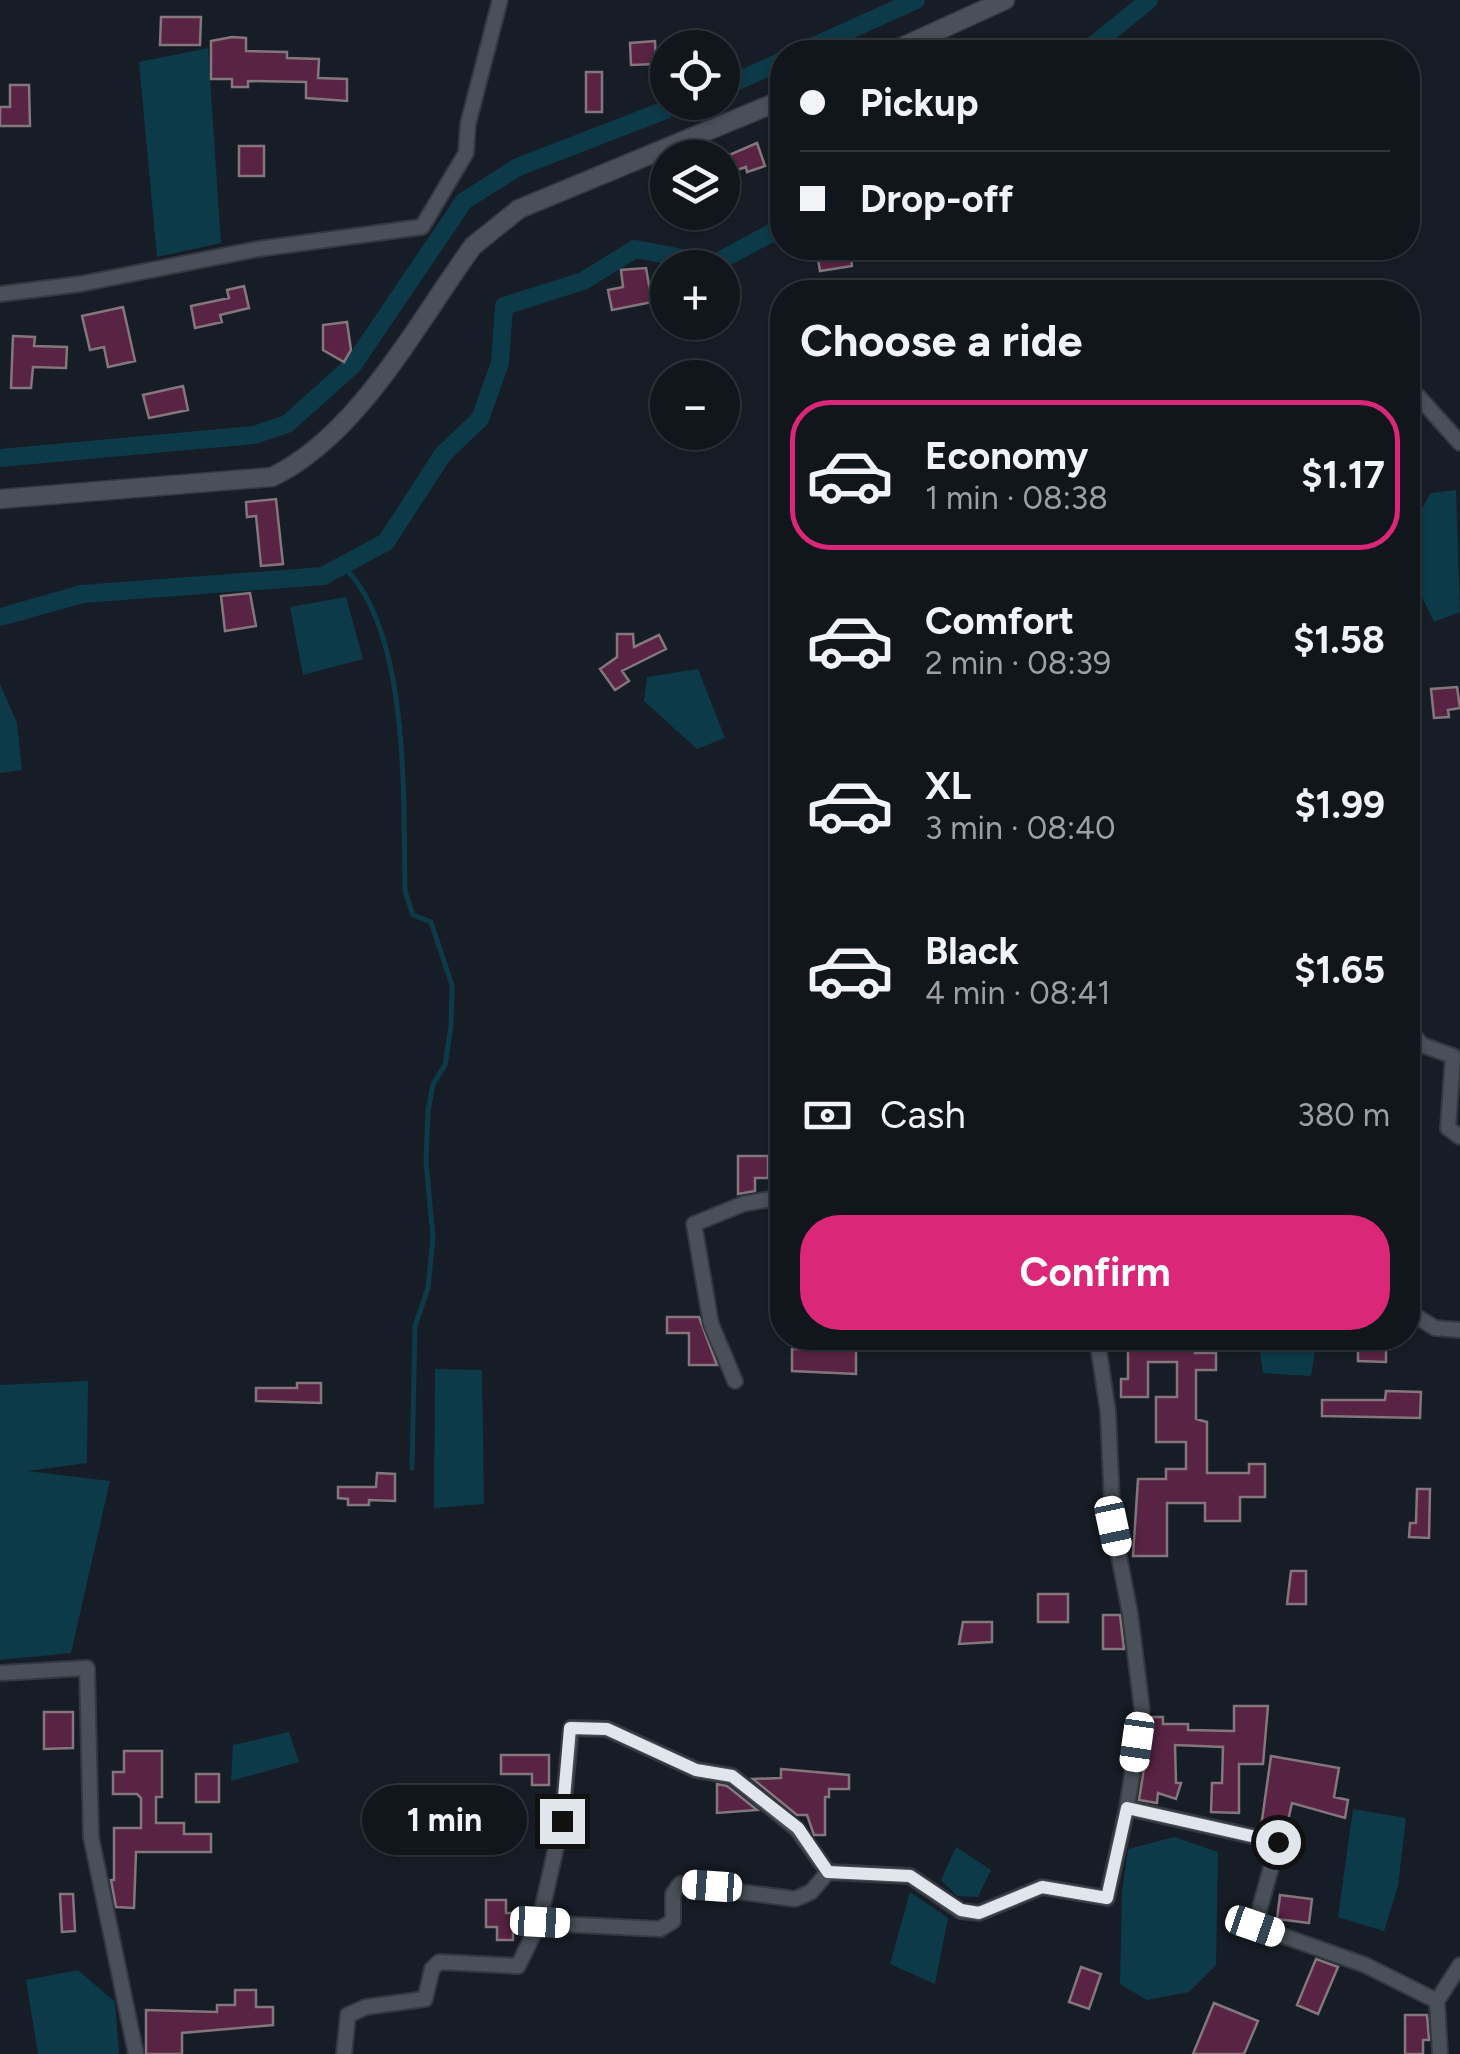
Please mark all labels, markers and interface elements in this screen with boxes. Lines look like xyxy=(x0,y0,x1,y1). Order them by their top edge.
map controls xyxy=(650,30,740,450)
button: locate xyxy=(650,30,740,120)
text: Pickup xyxy=(860,80,978,126)
button: layers xyxy=(650,140,740,230)
text: Drop-off xyxy=(860,176,1013,222)
button: + xyxy=(650,250,740,340)
text: Choose a ride xyxy=(800,313,1082,367)
button: − xyxy=(650,360,740,450)
icon: car xyxy=(805,430,895,520)
text: Economy xyxy=(925,433,1088,479)
text: $1.17 xyxy=(1301,452,1385,498)
text: 1 min · 08:38 xyxy=(925,479,1108,517)
icon: car xyxy=(805,595,895,685)
text: Comfort xyxy=(925,598,1074,644)
text: $1.58 xyxy=(1293,617,1385,663)
text: 2 min · 08:39 xyxy=(925,644,1111,682)
icon: car xyxy=(805,760,895,850)
text: XL xyxy=(925,763,971,809)
text: $1.99 xyxy=(1294,782,1385,828)
text: 3 min · 08:40 xyxy=(925,809,1115,847)
icon: car xyxy=(805,925,895,1015)
text: Black xyxy=(925,928,1019,974)
text: $1.65 xyxy=(1294,947,1385,993)
text: 4 min · 08:41 xyxy=(925,974,1111,1012)
icon: cash xyxy=(800,1088,855,1143)
text: Cash xyxy=(880,1092,966,1138)
text: 380 m xyxy=(1297,1096,1390,1134)
button: Confirm xyxy=(800,1215,1390,1330)
car xyxy=(1092,1494,1134,1558)
car xyxy=(1118,1710,1156,1774)
callout: 1 min xyxy=(362,1786,527,1856)
route end xyxy=(540,1799,585,1844)
text: 1 min xyxy=(407,1801,482,1839)
route start xyxy=(1256,1820,1301,1865)
car xyxy=(681,1869,743,1903)
car xyxy=(1222,1902,1288,1950)
car xyxy=(509,1905,571,1939)

